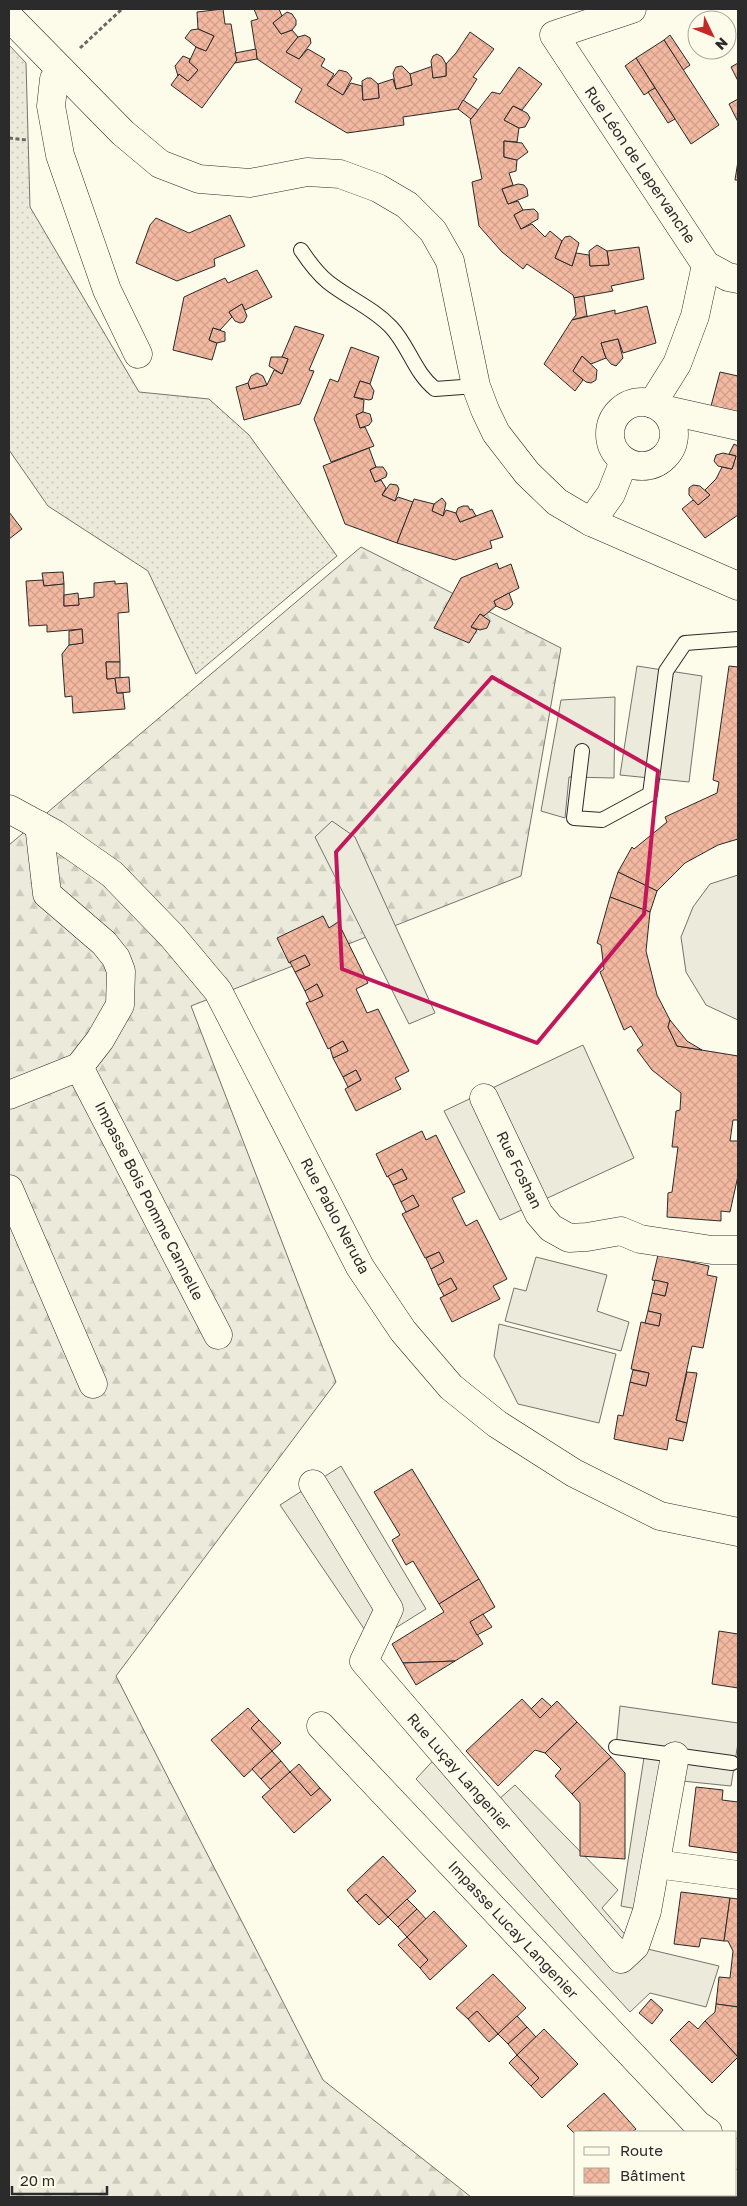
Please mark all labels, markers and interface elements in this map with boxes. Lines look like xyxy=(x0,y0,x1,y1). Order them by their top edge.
north arrow xyxy=(687,10,737,60)
text: N xyxy=(712,35,732,54)
street label: Rue Léon de Lepervanche xyxy=(582,83,700,247)
street label: Impasse Bois Pomme Cannelle xyxy=(92,1098,208,1303)
street label: Rue Foshan xyxy=(493,1128,546,1211)
street label: Rue Pablo Neruda xyxy=(298,1154,374,1277)
street label: Rue Luçay Langenier xyxy=(404,1709,516,1834)
street label: Impasse Lucay Langenier xyxy=(445,1857,582,2002)
legend xyxy=(574,2131,737,2196)
text: Route xyxy=(620,2141,663,2159)
scale bar xyxy=(12,2164,108,2196)
text: Bâtiment xyxy=(620,2166,685,2184)
text: 20 m xyxy=(20,2171,55,2189)

